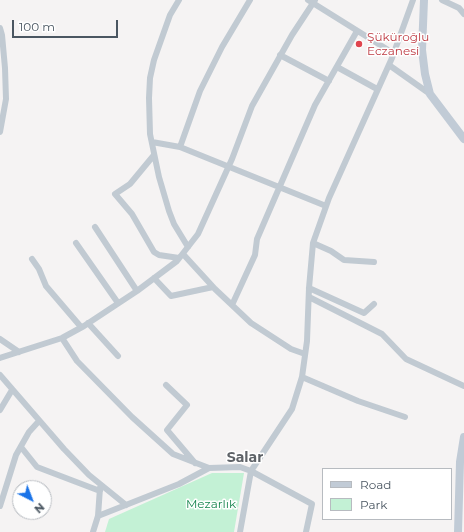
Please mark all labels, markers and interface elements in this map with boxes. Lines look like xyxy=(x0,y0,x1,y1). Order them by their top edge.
scale bar xyxy=(14,12,120,38)
text: 100 m xyxy=(19,19,55,34)
place label: Şüküroğlu Eczanesi xyxy=(367,30,429,58)
marker: Şüküroğlu Eczanesi xyxy=(354,39,364,49)
district label: Salar xyxy=(227,450,263,466)
legend xyxy=(322,468,452,520)
text: Road xyxy=(360,477,391,492)
north arrow xyxy=(12,480,52,520)
park label: Mezarlık xyxy=(186,497,236,511)
text: Park xyxy=(360,497,387,512)
text: N xyxy=(31,500,47,516)

